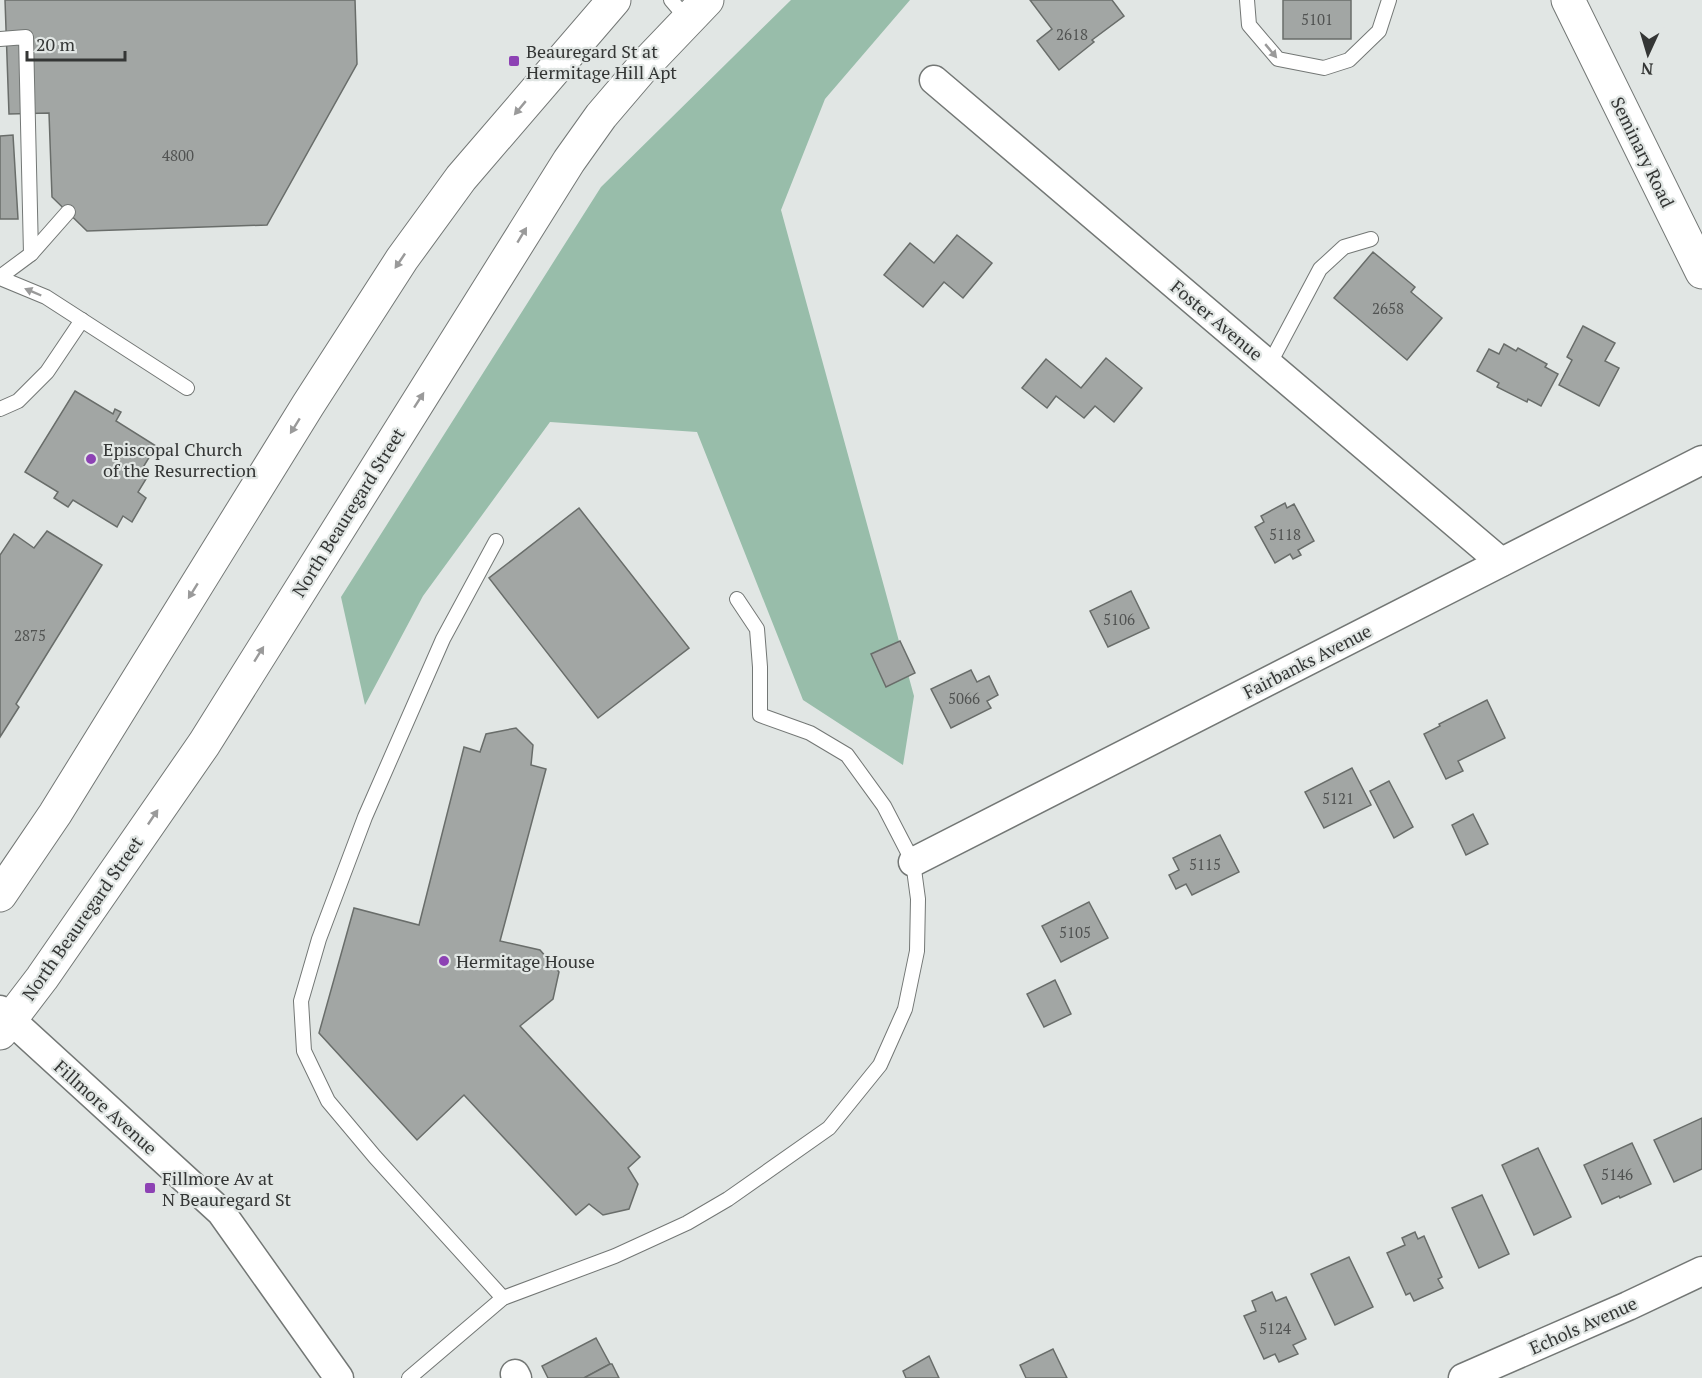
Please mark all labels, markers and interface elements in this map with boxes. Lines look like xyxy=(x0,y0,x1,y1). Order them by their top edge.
house number: 5101 xyxy=(1301,9,1333,29)
scale bar xyxy=(27,24,124,62)
house number: 2618 xyxy=(1056,24,1088,44)
north arrow xyxy=(1618,24,1678,84)
text: 20 m xyxy=(36,32,76,56)
place label: Beauregard St at Hermitage Hill Apt xyxy=(526,39,677,84)
one-way arrow xyxy=(1264,43,1276,58)
marker: Beauregard St at Hermitage Hill Apt xyxy=(507,54,521,68)
text: N xyxy=(1640,58,1654,80)
street label: Seminary Road xyxy=(1606,93,1680,211)
one-way arrow xyxy=(514,100,527,116)
house number: 4800 xyxy=(162,145,194,165)
one-way arrow xyxy=(517,227,528,243)
one-way arrow xyxy=(395,253,406,270)
street label: Foster Avenue xyxy=(1166,274,1268,366)
one-way arrow xyxy=(24,287,41,296)
house number: 2658 xyxy=(1372,298,1404,318)
one-way arrow xyxy=(413,392,424,408)
one-way arrow xyxy=(290,418,301,434)
street label: North Beauregard Street xyxy=(286,423,410,601)
place label: Episcopal Church of the Resurrection xyxy=(103,437,257,482)
marker: Episcopal Church of the Resurrection xyxy=(84,452,98,466)
house number: 5118 xyxy=(1269,524,1301,544)
one-way arrow xyxy=(187,583,198,599)
house number: 5106 xyxy=(1103,609,1135,629)
street label: Fairbanks Avenue xyxy=(1239,618,1375,704)
house number: 2875 xyxy=(14,625,46,645)
one-way arrow xyxy=(254,646,265,662)
house number: 5066 xyxy=(948,688,980,708)
house number: 5121 xyxy=(1322,788,1354,808)
one-way arrow xyxy=(147,810,159,826)
street label: North Beauregard Street xyxy=(16,831,148,1005)
house number: 5115 xyxy=(1189,854,1221,874)
house number: 5105 xyxy=(1059,922,1091,942)
place label: Hermitage House xyxy=(456,949,595,973)
marker: Hermitage House xyxy=(437,954,451,968)
street label: Fillmore Avenue xyxy=(49,1054,163,1160)
house number: 5146 xyxy=(1601,1164,1633,1184)
place label: Fillmore Av at N Beauregard St xyxy=(162,1166,292,1211)
marker: Fillmore Av at N Beauregard St xyxy=(143,1181,157,1195)
street label: Echols Avenue xyxy=(1525,1291,1641,1359)
house number: 5124 xyxy=(1259,1318,1291,1338)

